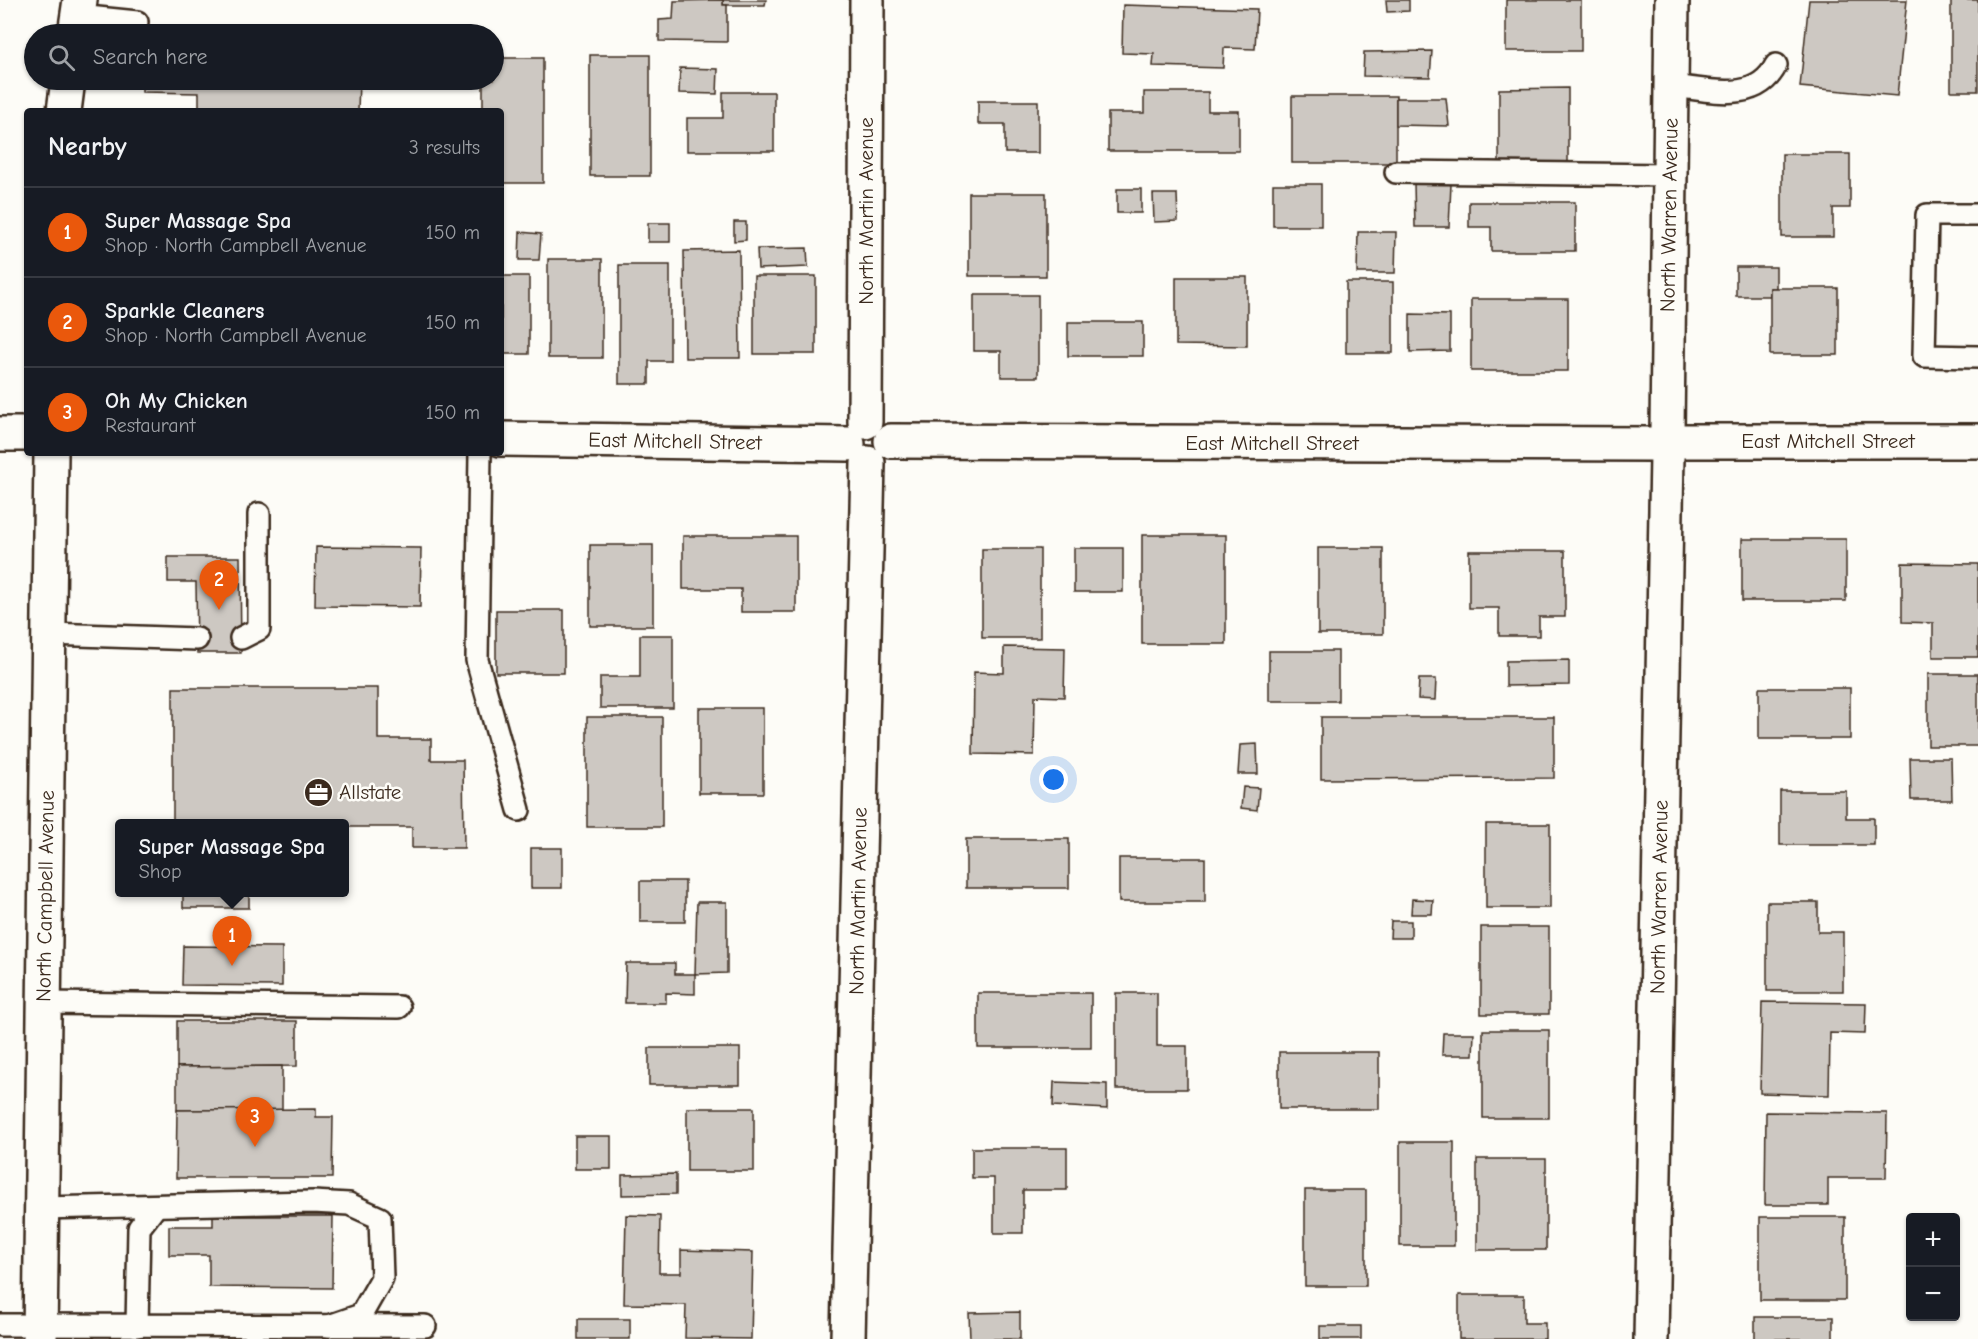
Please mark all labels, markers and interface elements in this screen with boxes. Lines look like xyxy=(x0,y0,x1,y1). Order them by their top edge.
search box xyxy=(24,24,504,90)
icon: search xyxy=(45,41,78,74)
text: Search here xyxy=(93,44,208,70)
street label: North Martin Avenue xyxy=(854,117,878,305)
street label: North Warren Avenue xyxy=(1655,118,1683,312)
text: Nearby xyxy=(48,132,127,162)
text: 3 results xyxy=(409,136,480,159)
text: Super Massage Spa xyxy=(105,208,292,234)
text: 1 xyxy=(64,221,71,244)
text: 150 m xyxy=(426,221,480,244)
text: Shop · North Campbell Avenue xyxy=(105,234,366,257)
text: Sparkle Cleaners xyxy=(105,298,264,324)
text: 2 xyxy=(63,311,72,334)
text: 150 m xyxy=(426,311,480,334)
text: Shop · North Campbell Avenue xyxy=(105,324,366,347)
text: Oh My Chicken xyxy=(105,388,248,414)
text: 3 xyxy=(63,401,72,424)
text: 150 m xyxy=(426,401,480,424)
text: Restaurant xyxy=(105,414,195,437)
street label: East Mitchell Street xyxy=(588,427,763,455)
street label: East Mitchell Street xyxy=(1741,429,1916,453)
street label: East Mitchell Street xyxy=(1185,431,1360,455)
pin: 2 xyxy=(200,560,238,610)
your location xyxy=(1039,765,1068,794)
office icon: Allstate xyxy=(302,776,334,808)
place label: Allstate xyxy=(339,780,401,804)
street label: North Campbell Avenue xyxy=(31,790,59,1002)
street label: North Warren Avenue xyxy=(1645,800,1673,994)
street label: North Martin Avenue xyxy=(844,807,872,995)
popup xyxy=(115,819,349,897)
text: Super Massage Spa xyxy=(139,834,325,860)
text: Shop xyxy=(139,860,182,883)
pin: 1 xyxy=(212,916,252,966)
pin: 3 xyxy=(236,1098,274,1147)
map controls xyxy=(1906,1213,1960,1321)
button: + xyxy=(1906,1213,1960,1267)
button: − xyxy=(1906,1267,1960,1321)

